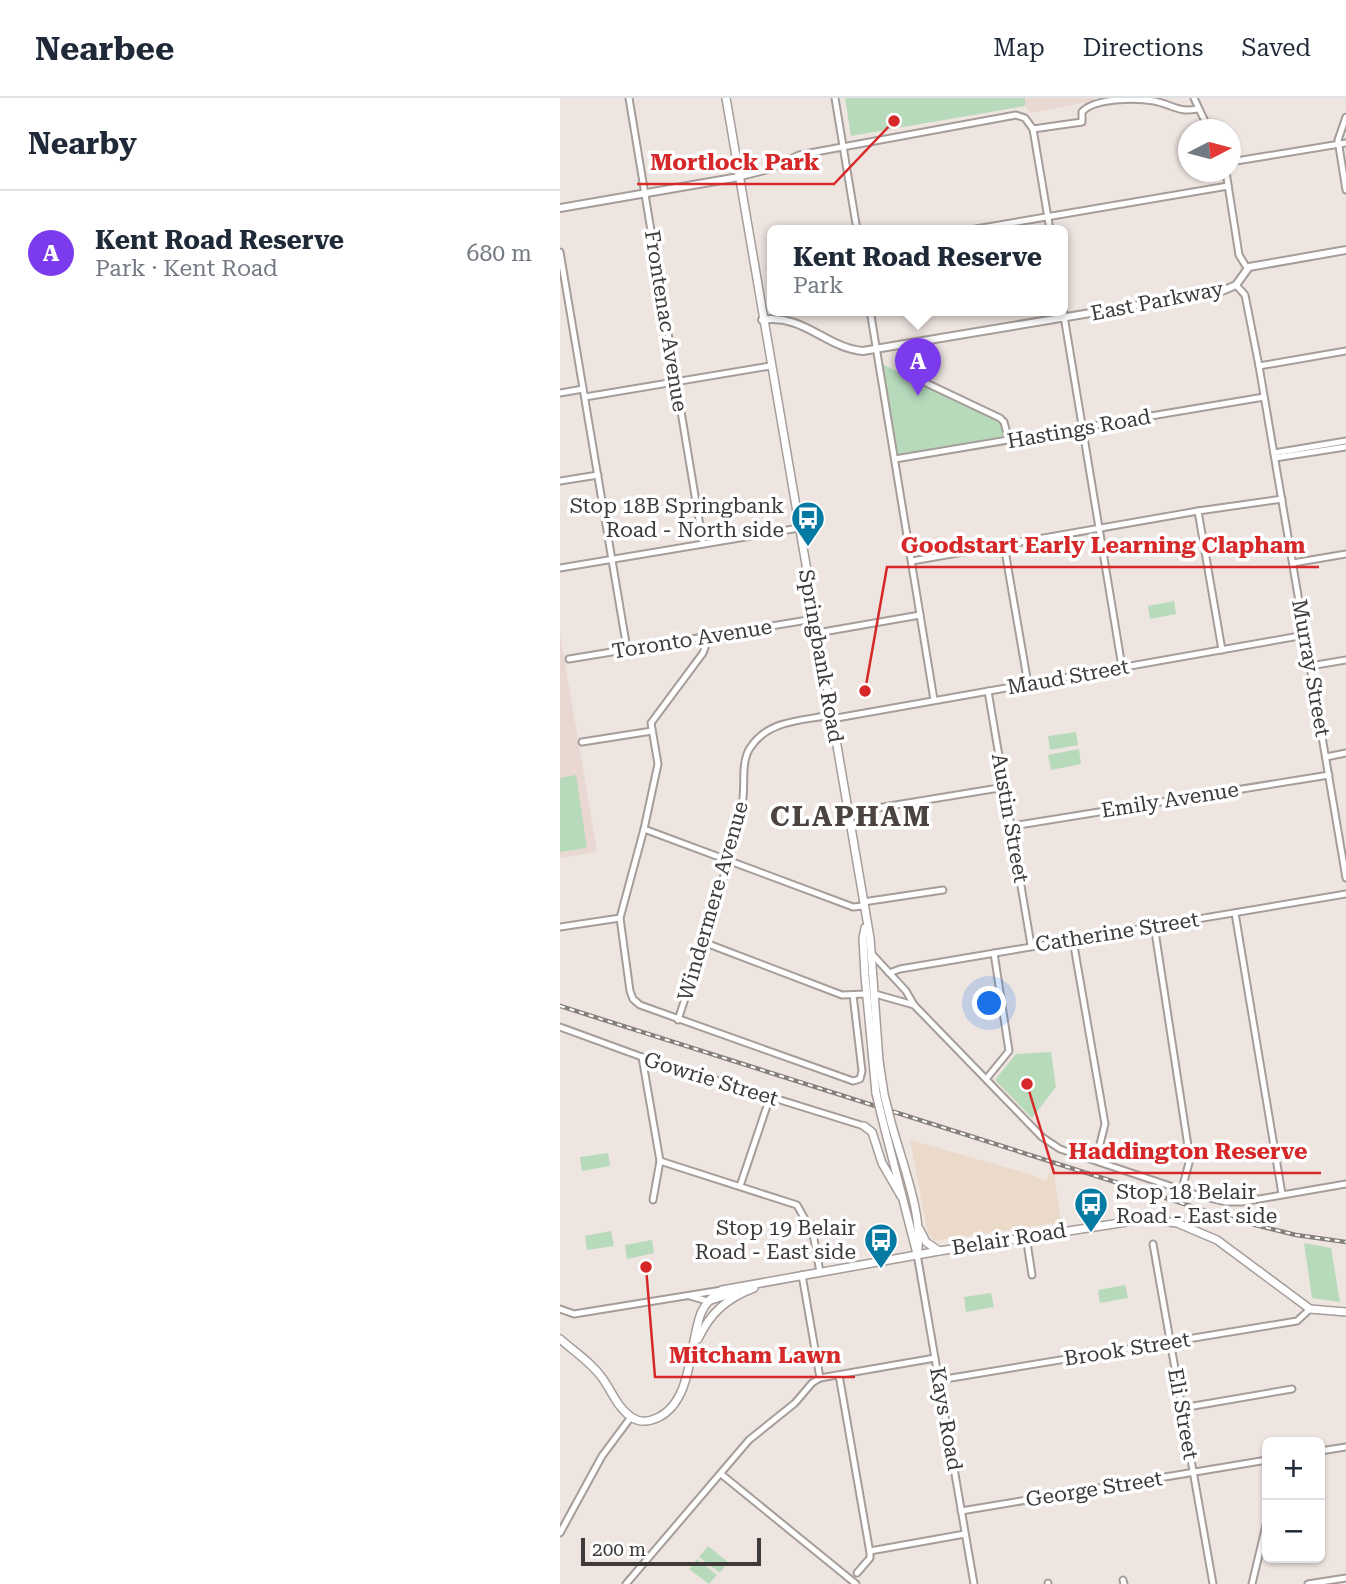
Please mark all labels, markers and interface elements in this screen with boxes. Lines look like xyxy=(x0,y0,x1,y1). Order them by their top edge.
text: Nearbee xyxy=(35,29,174,68)
text: Map xyxy=(993,34,1045,62)
text: Directions xyxy=(1083,34,1203,62)
text: Saved xyxy=(1241,34,1311,62)
north arrow xyxy=(1178,119,1241,182)
text: Nearby xyxy=(28,126,137,161)
callout: Mortlock Park xyxy=(637,140,834,184)
text: Mortlock Park xyxy=(650,149,820,176)
text: Kent Road Reserve xyxy=(95,225,344,255)
popup xyxy=(767,225,1068,316)
street label: Frontenac Avenue xyxy=(640,229,692,413)
text: A xyxy=(43,240,59,267)
text: 680 m xyxy=(467,240,532,267)
text: Kent Road Reserve xyxy=(793,242,1042,272)
text: Park · Kent Road xyxy=(95,255,278,282)
text: Park xyxy=(793,272,844,299)
street label: East Parkway xyxy=(1089,276,1226,326)
pin: A xyxy=(895,338,941,396)
street label: Hastings Road xyxy=(1005,404,1153,453)
place label: Stop 18B Springbank Road - North side xyxy=(570,494,784,542)
bus stop icon: Stop 18B Springbank Road - North side xyxy=(789,499,827,548)
callout: Goodstart Early Learning Clapham xyxy=(887,523,1319,567)
text: Goodstart Early Learning Clapham xyxy=(901,532,1305,559)
street label: Springbank Road xyxy=(794,567,848,745)
street label: Murray Street xyxy=(1287,598,1335,739)
street label: Toronto Avenue xyxy=(610,615,774,663)
street label: Maud Street xyxy=(1005,654,1131,700)
street label: Austin Street xyxy=(987,751,1033,885)
street label: Emily Avenue xyxy=(1100,777,1240,823)
street label: Windermere Avenue xyxy=(673,799,753,1003)
district label: CLAPHAM xyxy=(770,800,932,833)
street label: Catherine Street xyxy=(1034,907,1201,957)
your location xyxy=(972,986,1006,1020)
street label: Gowrie Street xyxy=(641,1047,781,1111)
callout: Haddington Reserve xyxy=(1054,1129,1321,1173)
text: Haddington Reserve xyxy=(1069,1138,1308,1165)
place label: Stop 18 Belair Road - East side xyxy=(1116,1180,1277,1228)
bus stop icon: Stop 18 Belair Road - East side xyxy=(1072,1185,1110,1234)
place label: Stop 19 Belair Road - East side xyxy=(695,1216,856,1264)
street label: Belair Road xyxy=(950,1218,1068,1260)
bus stop icon: Stop 19 Belair Road - East side xyxy=(862,1221,900,1270)
street label: Brook Street xyxy=(1062,1327,1192,1371)
callout: Mitcham Lawn xyxy=(655,1333,855,1377)
text: Mitcham Lawn xyxy=(669,1342,842,1369)
street label: Kays Road xyxy=(925,1365,967,1473)
street label: Eli Street xyxy=(1163,1367,1203,1462)
map controls xyxy=(1262,1437,1325,1563)
button: + xyxy=(1262,1437,1325,1500)
street label: George Street xyxy=(1024,1466,1164,1512)
button: − xyxy=(1262,1500,1325,1563)
scale bar xyxy=(581,1535,761,1567)
text: 200 m xyxy=(592,1538,646,1561)

